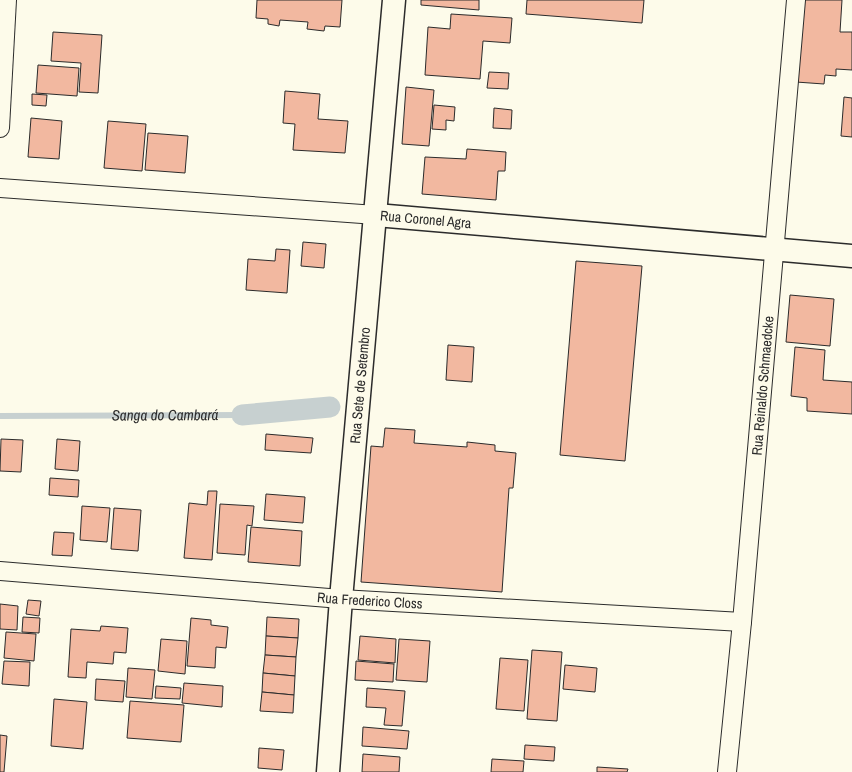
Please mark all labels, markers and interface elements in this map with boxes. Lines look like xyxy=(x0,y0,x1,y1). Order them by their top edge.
street label: Rua Coronel Agra xyxy=(380,206,473,232)
street label: Rua Reinaldo Schmaedcke xyxy=(748,315,778,456)
street label: Rua Sete de Setembro xyxy=(346,326,374,444)
water label: Sanga do Cambará xyxy=(112,404,219,426)
street label: Rua Frederico Closs xyxy=(316,588,423,613)

